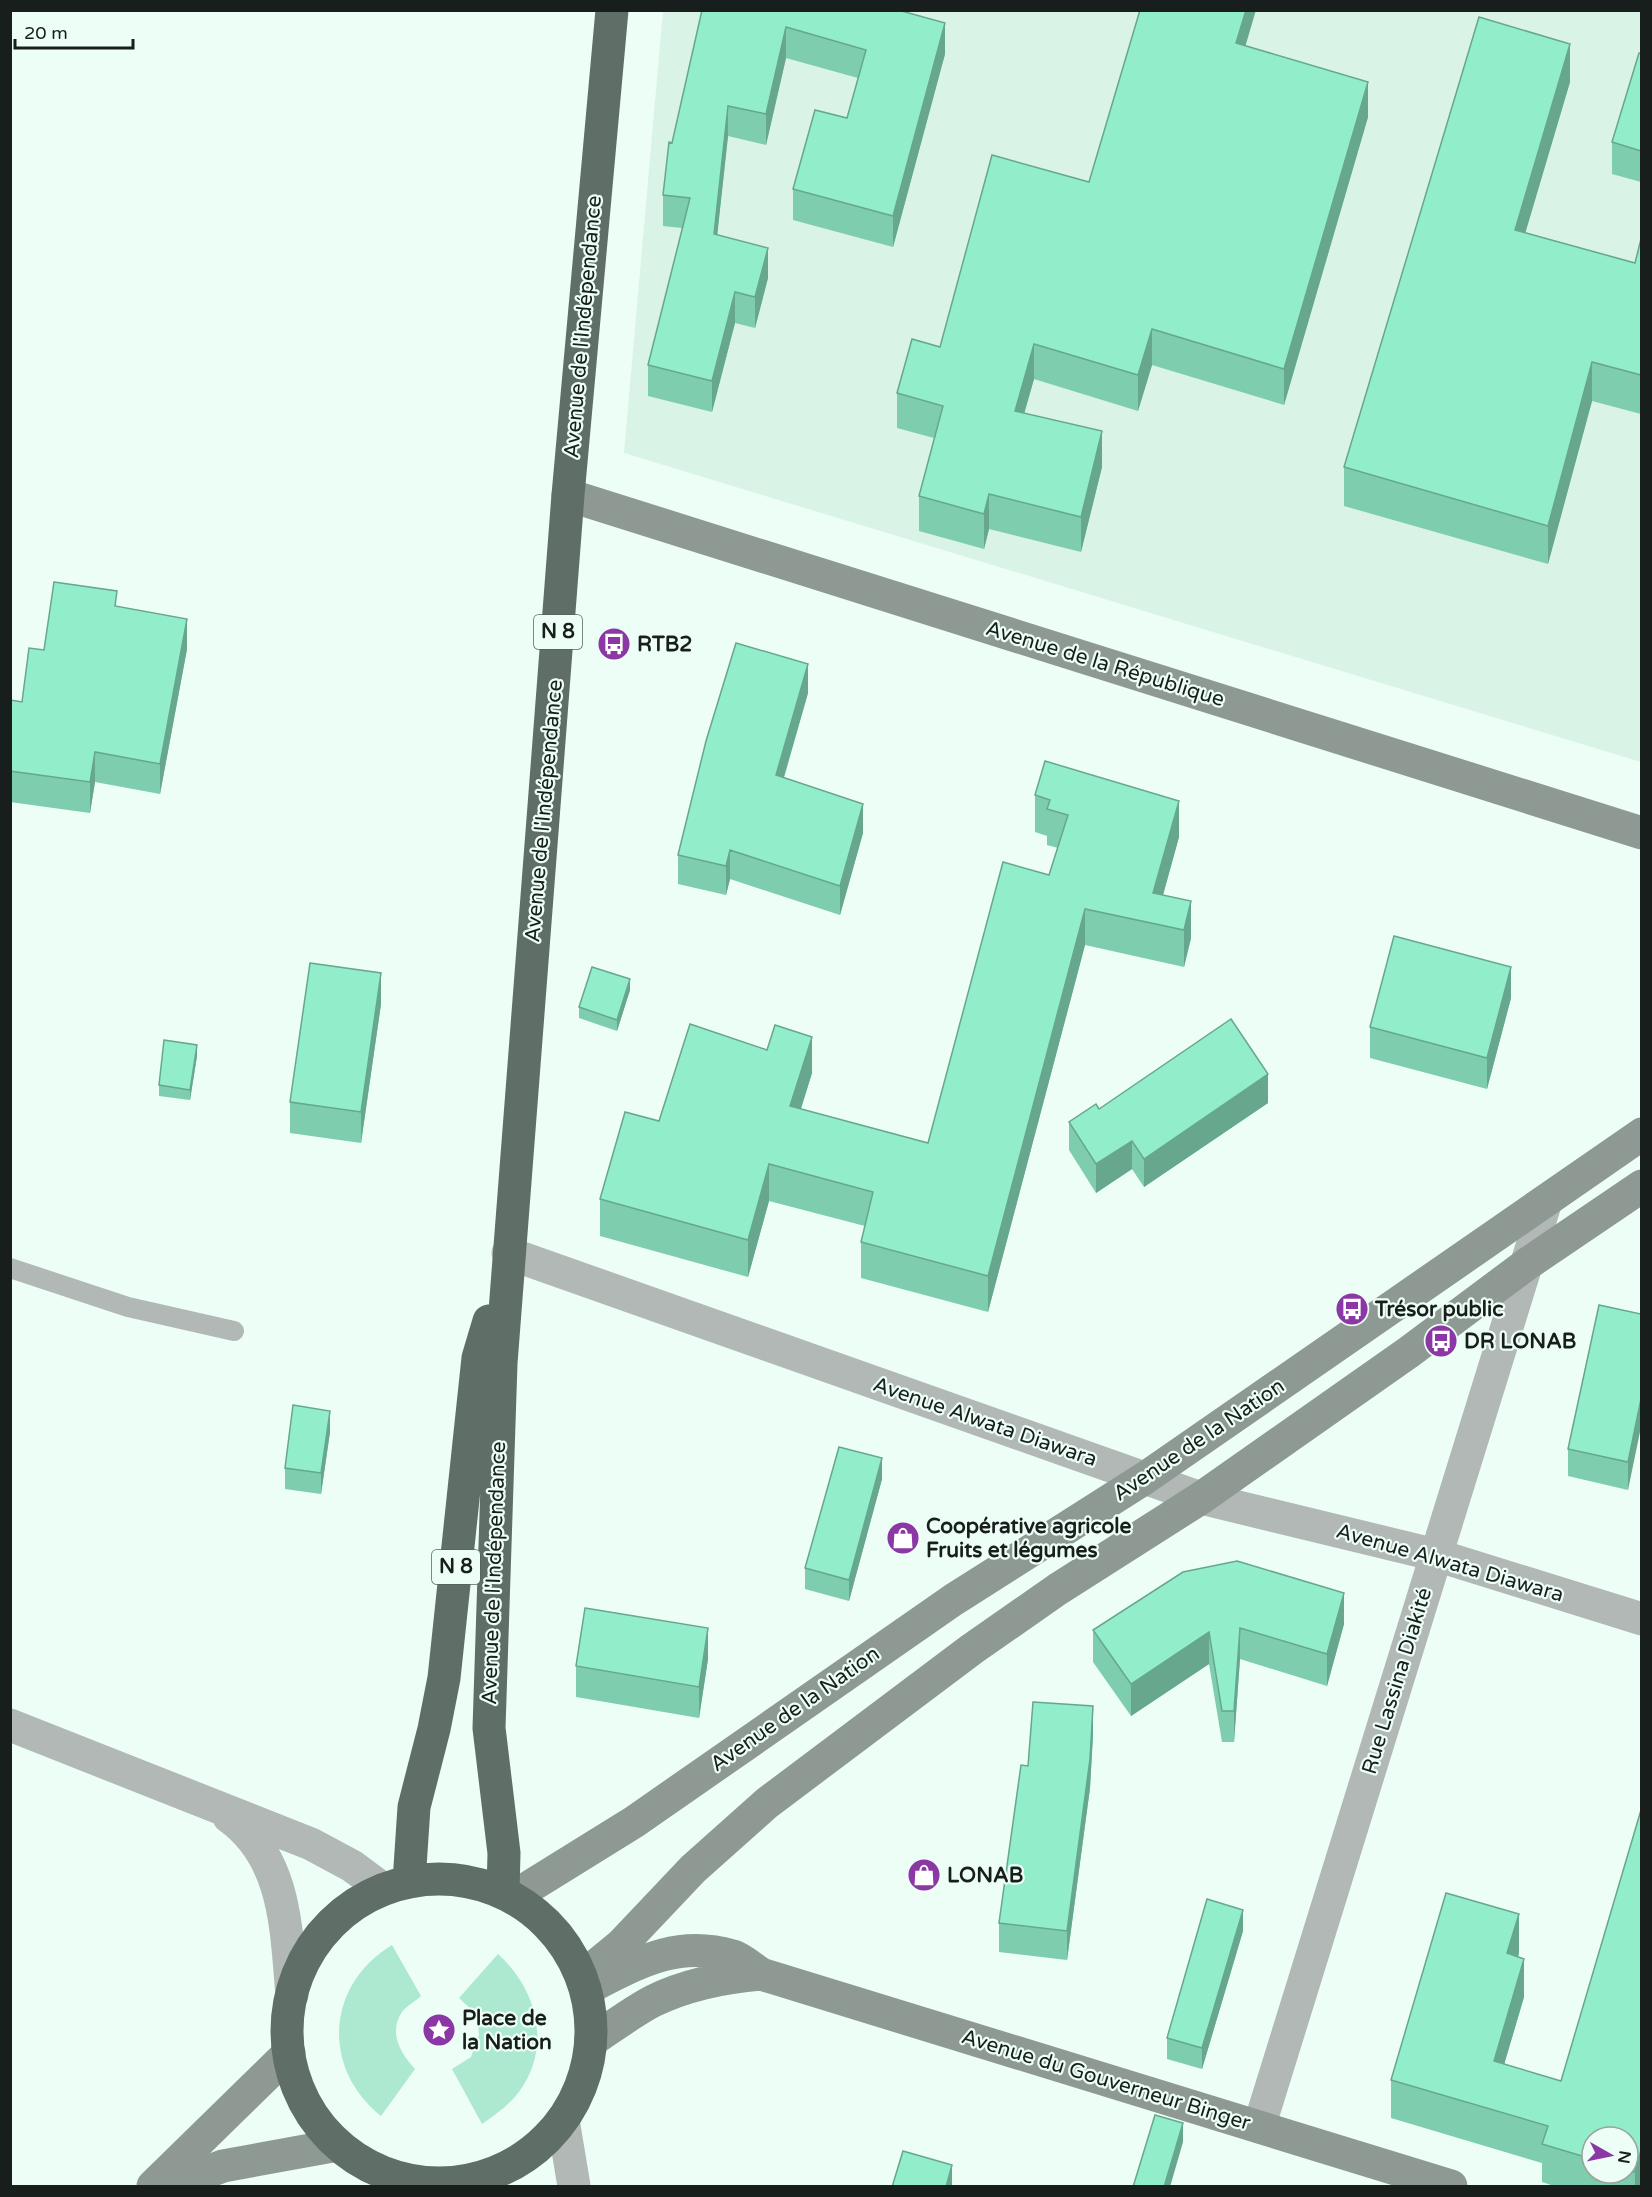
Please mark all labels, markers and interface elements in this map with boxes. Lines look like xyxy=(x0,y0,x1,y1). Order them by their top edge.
scale bar xyxy=(15,12,134,50)
text: 20 m xyxy=(24,22,68,44)
street label: Avenue de l'Indépendance xyxy=(559,195,607,459)
road number: N 8 xyxy=(534,615,582,649)
street label: Avenue de la République xyxy=(983,616,1227,712)
bus stop icon: RTB2 xyxy=(596,626,632,662)
place label: RTB2 xyxy=(637,632,692,657)
street label: Avenue de l'Indépendance xyxy=(520,679,568,943)
bus stop icon: Trésor public xyxy=(1334,1291,1370,1327)
place label: Trésor public xyxy=(1374,1297,1503,1322)
bus stop icon: DR LONAB xyxy=(1423,1323,1459,1359)
place label: DR LONAB xyxy=(1464,1329,1576,1354)
street label: Avenue Alwata Diawara xyxy=(870,1372,1100,1472)
street label: Avenue de la Nation xyxy=(1109,1373,1289,1507)
street label: Avenue de l'Indépendance xyxy=(477,1441,511,1705)
place label: Coopérative agricole Fruits et légumes xyxy=(926,1514,1132,1563)
street label: Avenue Alwata Diawara xyxy=(1333,1519,1567,1607)
shop icon: Coopérative agricole Fruits et légumes xyxy=(885,1520,921,1556)
road number: N 8 xyxy=(432,1550,480,1584)
street label: Rue Lassina Diakité xyxy=(1357,1585,1437,1777)
street label: Avenue de la Nation xyxy=(706,1641,884,1777)
shop icon: LONAB xyxy=(906,1857,942,1893)
place label: LONAB xyxy=(947,1863,1023,1888)
place label: Place de la Nation xyxy=(462,2006,552,2055)
place icon: Place de la Nation xyxy=(421,2012,457,2048)
street label: Avenue du Gouverneur Binger xyxy=(958,2024,1254,2136)
north arrow xyxy=(1580,2125,1640,2185)
text: N xyxy=(1613,2149,1635,2165)

